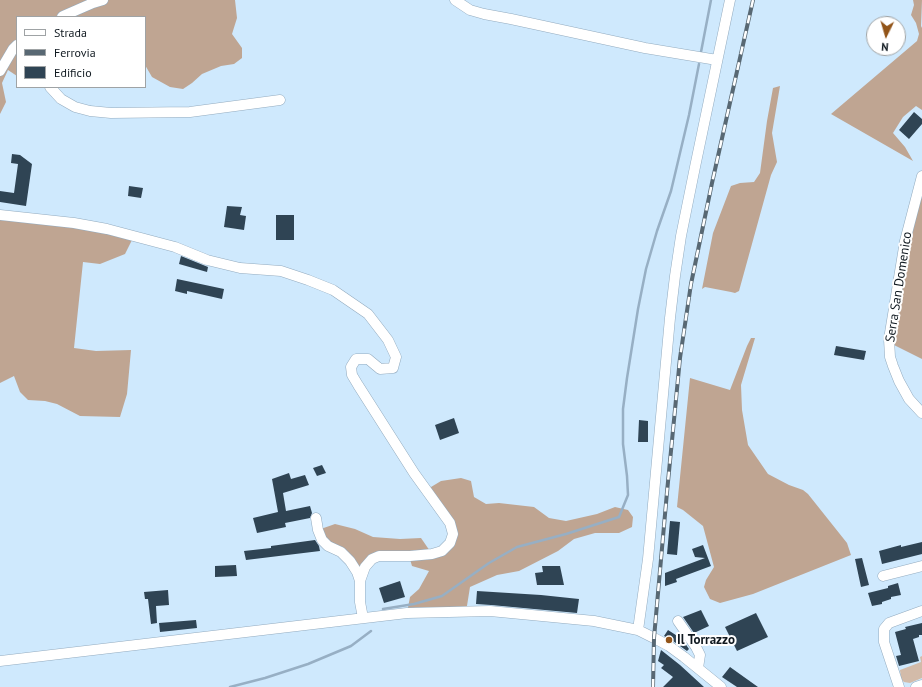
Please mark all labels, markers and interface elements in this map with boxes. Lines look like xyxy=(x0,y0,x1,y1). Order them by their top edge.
legend xyxy=(16,16,146,88)
north arrow xyxy=(866,16,906,56)
text: Strada xyxy=(54,25,87,40)
text: N xyxy=(881,40,889,54)
text: Ferrovia xyxy=(54,45,96,60)
text: Edificio xyxy=(54,65,92,80)
street label: Serra San Domenico xyxy=(883,230,915,344)
place label: Il Torrazzo xyxy=(677,632,735,648)
marker: Il Torrazzo xyxy=(664,635,674,645)

